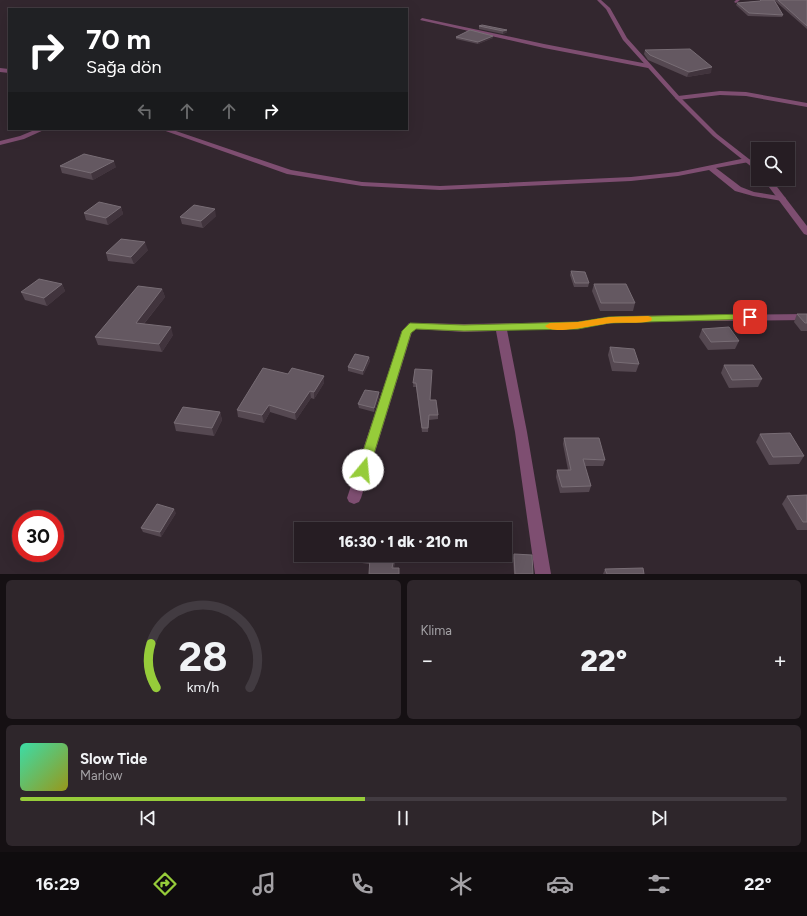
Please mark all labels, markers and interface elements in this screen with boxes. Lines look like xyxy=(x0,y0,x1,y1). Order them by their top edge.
text: 70 m xyxy=(86,22,151,56)
icon: right xyxy=(20,24,72,76)
text: Sağa dön xyxy=(86,56,161,78)
icon: left xyxy=(134,100,156,122)
icon: ahead xyxy=(176,100,198,122)
icon: ahead xyxy=(218,100,240,122)
icon: right xyxy=(260,100,282,122)
map controls xyxy=(751,142,795,186)
button: search xyxy=(751,142,795,186)
pin xyxy=(733,300,767,334)
icon: arrive xyxy=(739,306,761,328)
position arrow xyxy=(342,449,384,491)
speed limit sign: 30 xyxy=(12,510,64,562)
text: 16:30 · 1 dk · 210 m xyxy=(338,533,468,551)
text: Klima xyxy=(421,623,452,638)
text: 28 xyxy=(178,630,228,680)
text: 22° xyxy=(580,642,627,679)
text: − xyxy=(421,647,434,674)
text: + xyxy=(773,647,787,674)
text: km/h xyxy=(187,677,220,695)
text: Slow Tide xyxy=(80,750,147,768)
text: Marlow xyxy=(80,768,122,783)
icon: previous xyxy=(137,807,159,829)
icon: pause xyxy=(392,807,414,829)
icon: next xyxy=(648,807,670,829)
icon: directions xyxy=(151,870,179,898)
icon: music xyxy=(250,870,278,898)
icon: phone xyxy=(348,870,376,898)
icon: climate xyxy=(447,870,475,898)
icon: car xyxy=(546,870,574,898)
icon: filters xyxy=(645,870,673,898)
text: 16:29 xyxy=(35,873,80,895)
text: 22° xyxy=(744,873,772,895)

